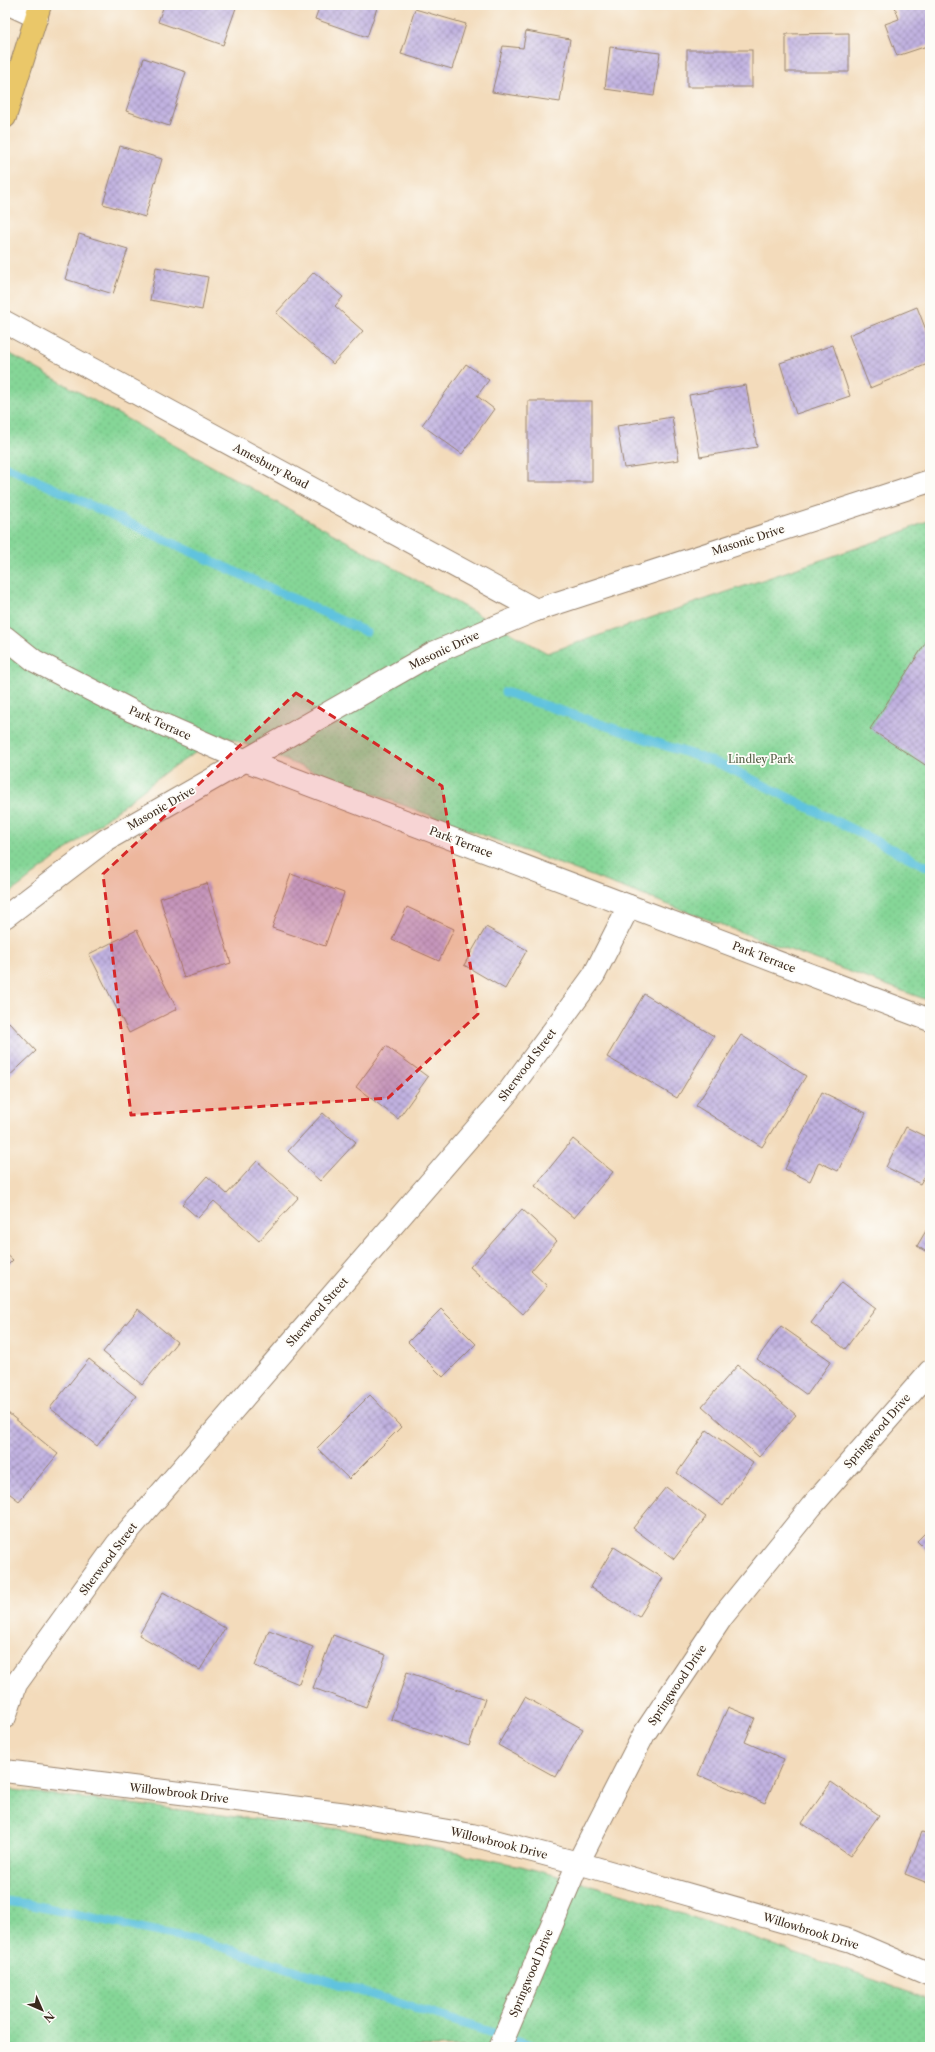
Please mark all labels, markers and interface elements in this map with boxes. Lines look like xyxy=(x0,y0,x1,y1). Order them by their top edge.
street label: Amesbury Road xyxy=(230,440,311,492)
street label: Masonic Drive xyxy=(710,522,786,558)
street label: Masonic Drive xyxy=(407,628,481,672)
street label: Park Terrace xyxy=(127,703,193,743)
park label: Lindley Park xyxy=(728,752,795,766)
street label: Masonic Drive xyxy=(125,783,197,833)
street label: Park Terrace xyxy=(427,824,495,860)
street label: Park Terrace xyxy=(730,939,798,975)
street label: Sherwood Street xyxy=(495,1026,559,1104)
street label: Sherwood Street xyxy=(283,1274,351,1350)
street label: Springwood Drive xyxy=(841,1391,913,1471)
street label: Sherwood Street xyxy=(76,1520,140,1598)
street label: Springwood Drive xyxy=(645,1642,709,1728)
street label: Willowbrook Drive xyxy=(128,1780,229,1806)
street label: Willowbrook Drive xyxy=(448,1824,549,1862)
street label: Willowbrook Drive xyxy=(760,1909,861,1952)
street label: Springwood Drive xyxy=(506,1927,556,2019)
north arrow xyxy=(22,1990,62,2030)
text: N xyxy=(40,2009,57,2026)

